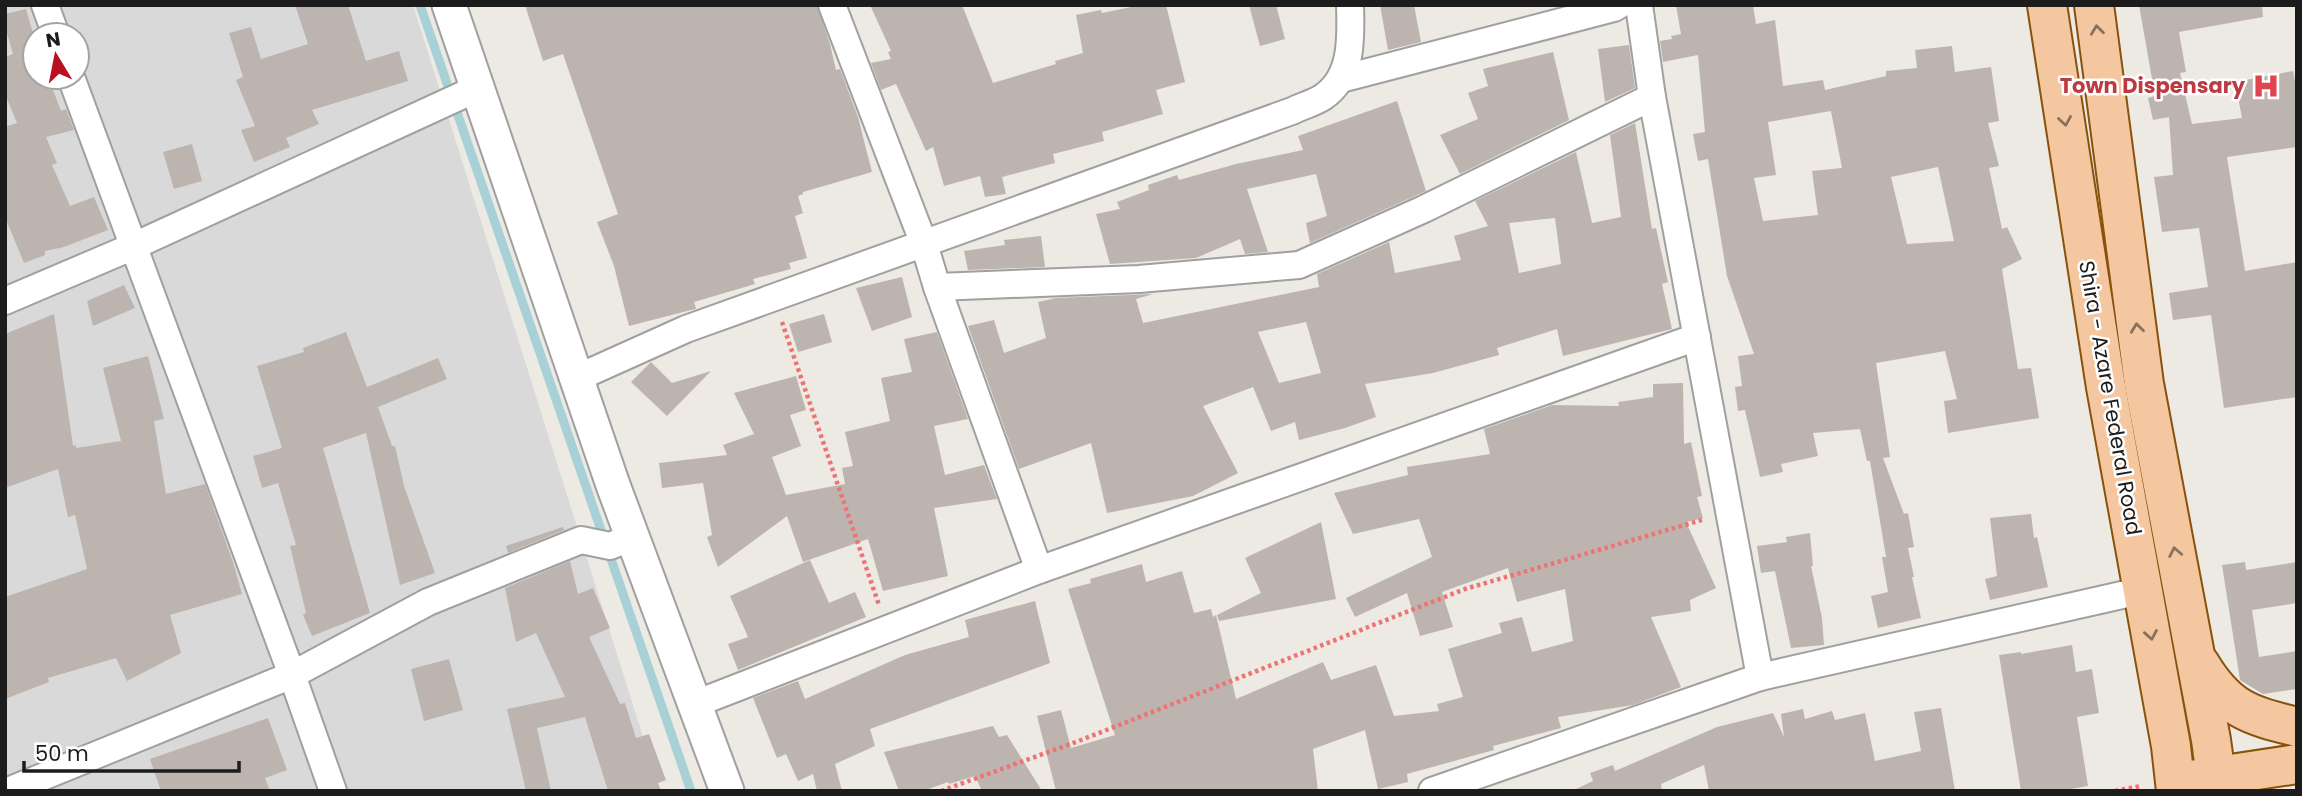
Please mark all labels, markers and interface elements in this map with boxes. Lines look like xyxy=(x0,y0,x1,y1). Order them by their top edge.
north arrow xyxy=(21,21,91,91)
one-way arrow xyxy=(2090,24,2105,35)
text: N xyxy=(44,25,63,54)
place label: Town Dispensary xyxy=(2060,71,2246,100)
hospital icon: Town Dispensary xyxy=(2251,71,2281,101)
one-way arrow xyxy=(2057,115,2072,127)
street label: Shira - Azare Federal Road xyxy=(2072,258,2149,537)
one-way arrow xyxy=(2129,322,2144,334)
one-way arrow xyxy=(2169,546,2184,558)
one-way arrow xyxy=(2143,629,2158,641)
scale bar xyxy=(24,730,240,774)
text: 50 m xyxy=(35,739,89,768)

